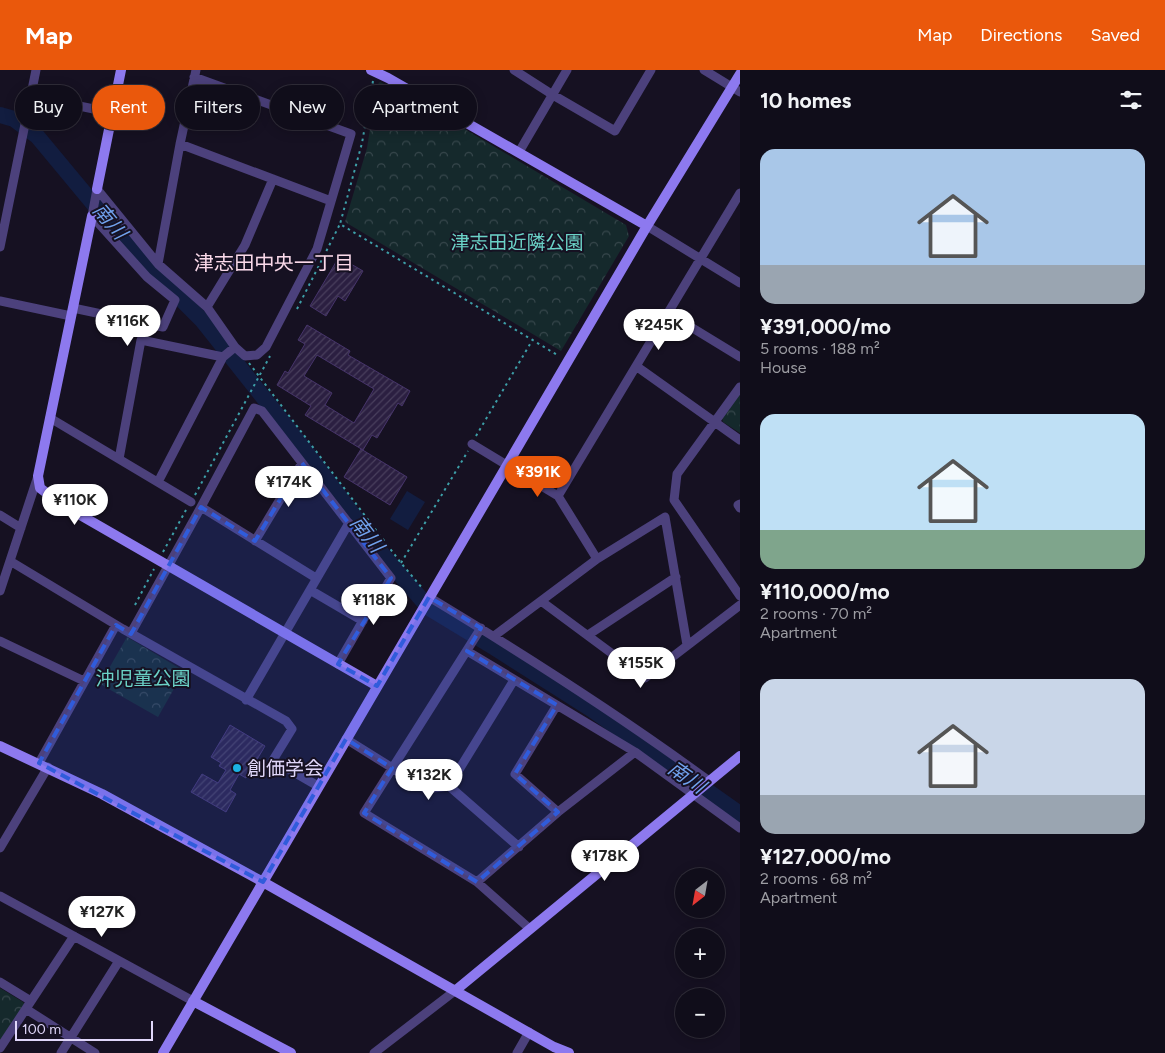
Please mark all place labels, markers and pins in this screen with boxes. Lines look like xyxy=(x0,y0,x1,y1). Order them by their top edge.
pin: ¥116K xyxy=(93,304,163,347)
pin: ¥245K xyxy=(624,308,694,351)
pin: ¥391K xyxy=(503,456,573,498)
pin: ¥174K xyxy=(254,466,324,508)
pin: ¥110K xyxy=(40,484,110,526)
pin: ¥118K xyxy=(339,584,409,626)
pin: ¥155K xyxy=(606,646,676,689)
place label: 創価学会 xyxy=(247,757,323,780)
pin: ¥132K xyxy=(394,758,464,801)
marker: 創価学会 xyxy=(231,762,243,774)
pin: ¥178K xyxy=(570,840,640,882)
pin: ¥127K xyxy=(67,896,137,938)

